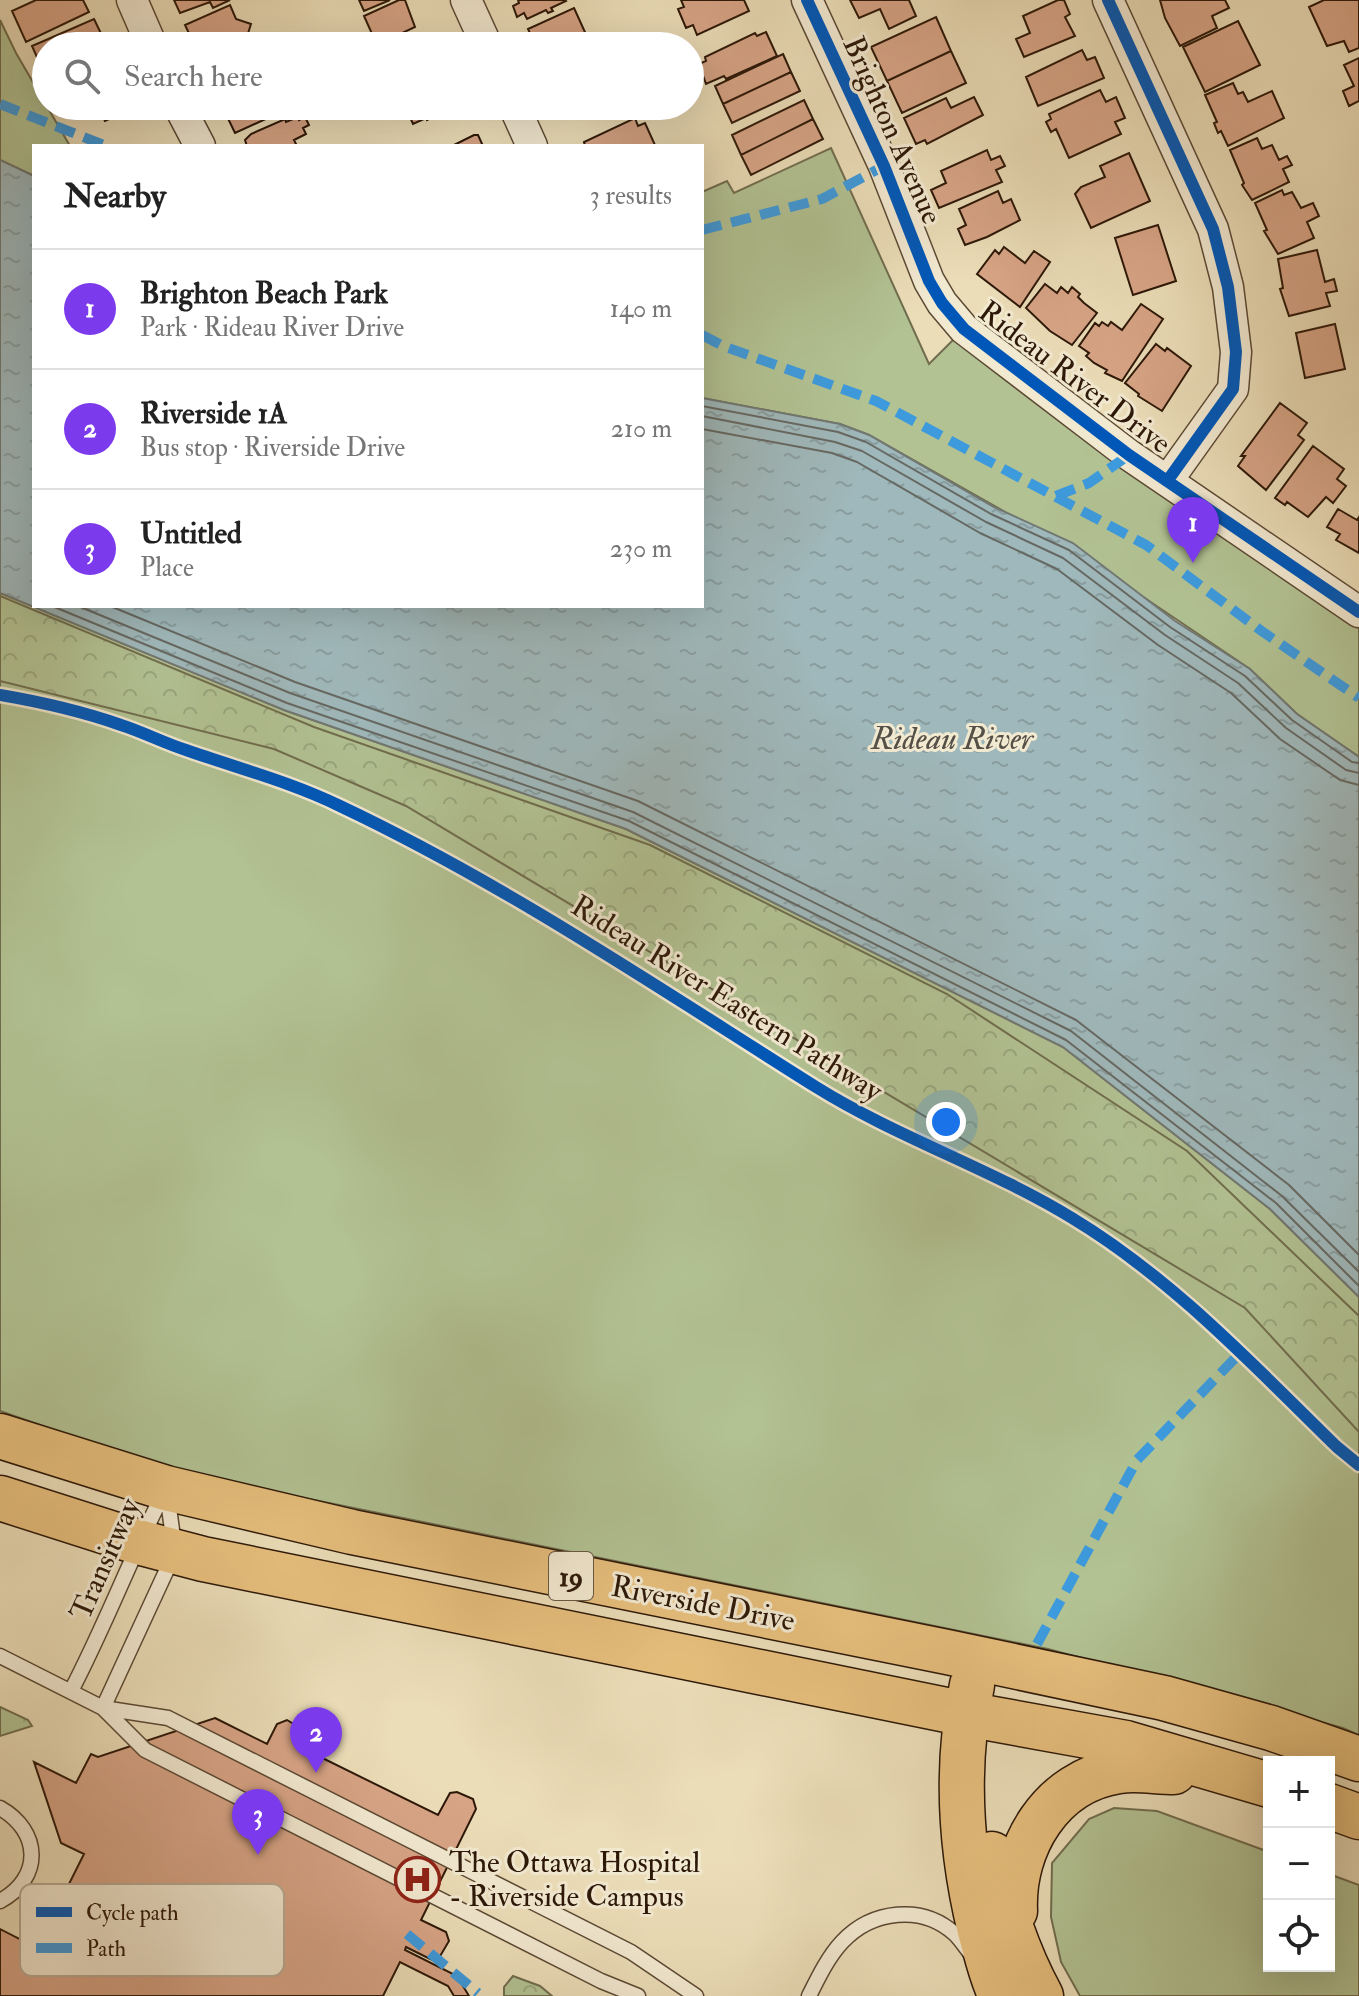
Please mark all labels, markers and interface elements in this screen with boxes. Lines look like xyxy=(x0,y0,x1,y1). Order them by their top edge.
street label: Brighton Avenue xyxy=(835,31,950,230)
search box xyxy=(32,32,704,120)
icon: search xyxy=(60,54,104,98)
text: Search here xyxy=(124,58,263,95)
text: Nearby xyxy=(64,175,166,218)
text: 3 results xyxy=(590,180,672,212)
text: Brighton Beach Park xyxy=(140,275,388,312)
text: 1 xyxy=(85,293,95,325)
text: 140 m xyxy=(610,293,672,325)
street label: Rideau River Drive xyxy=(971,293,1178,462)
text: Park · Rideau River Drive xyxy=(140,312,404,344)
text: Riverside 1A xyxy=(140,395,287,432)
text: 2 xyxy=(83,413,97,445)
text: 210 m xyxy=(611,413,672,445)
text: Bus stop · Riverside Drive xyxy=(140,432,405,464)
pin: 1 xyxy=(1167,497,1219,563)
text: Untitled xyxy=(140,515,242,552)
text: 3 xyxy=(85,533,95,565)
text: 230 m xyxy=(610,533,672,565)
text: Place xyxy=(140,552,194,584)
water label: Rideau River xyxy=(870,719,1035,759)
street label: Rideau River Eastern Pathway xyxy=(564,887,890,1110)
your location xyxy=(926,1102,966,1142)
street label: Transitway xyxy=(62,1492,149,1626)
road number: 19 xyxy=(549,1552,593,1600)
street label: Riverside Drive xyxy=(608,1568,798,1639)
pin: 2 xyxy=(290,1707,342,1773)
map controls xyxy=(1263,1756,1335,1972)
button: + xyxy=(1263,1756,1335,1828)
pin: 3 xyxy=(232,1789,284,1855)
button: − xyxy=(1263,1828,1335,1900)
place label: The Ottawa Hospital - Riverside Campus xyxy=(449,1844,701,1915)
hospital icon: The Ottawa Hospital - Riverside Campus xyxy=(394,1855,442,1903)
legend xyxy=(20,1884,284,1976)
text: Cycle path xyxy=(86,1899,179,1928)
button: locate xyxy=(1263,1900,1335,1972)
text: Path xyxy=(86,1935,127,1963)

